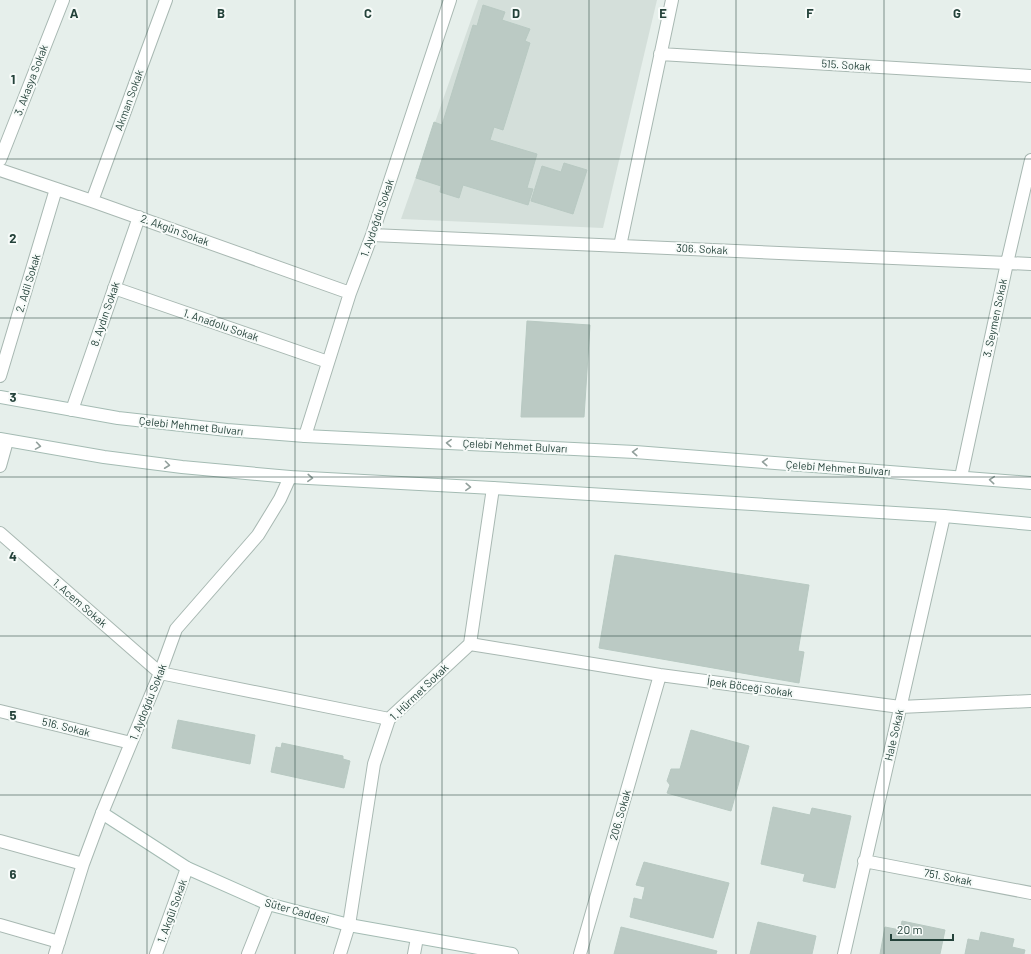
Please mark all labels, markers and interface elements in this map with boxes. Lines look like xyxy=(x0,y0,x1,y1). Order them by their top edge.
text: A xyxy=(70,5,79,21)
text: B xyxy=(217,5,225,21)
text: C xyxy=(364,5,372,21)
text: D xyxy=(512,5,520,21)
text: E xyxy=(659,5,667,21)
text: F xyxy=(806,5,814,21)
text: G xyxy=(953,5,961,21)
street label: 3. Akasya Sokak xyxy=(11,42,50,117)
street label: 515. Sokak xyxy=(821,56,871,73)
street label: Akman Sokak xyxy=(111,67,146,132)
text: 1 xyxy=(11,71,15,87)
street label: 1. Aydoğdu Sokak xyxy=(357,177,396,258)
street label: 2. Akgün Sokak xyxy=(139,211,212,248)
text: 2 xyxy=(9,230,17,246)
street label: 306. Sokak xyxy=(676,241,729,256)
street label: 2. Adil Sokak xyxy=(13,252,43,314)
street label: 3. Seymen Sokak xyxy=(980,277,1009,358)
street label: 8. Aydın Sokak xyxy=(87,279,122,348)
street label: 1. Anadolu Sokak xyxy=(182,306,261,344)
text: 3 xyxy=(9,389,17,405)
street label: Çelebi Mehmet Bulvarı xyxy=(138,414,244,437)
street label: Çelebi Mehmet Bulvarı xyxy=(462,436,568,455)
one-way arrow xyxy=(446,439,452,447)
one-way arrow xyxy=(35,441,41,450)
one-way arrow xyxy=(632,448,638,457)
street label: Çelebi Mehmet Bulvarı xyxy=(785,457,891,478)
one-way arrow xyxy=(762,458,768,467)
one-way arrow xyxy=(164,460,170,469)
one-way arrow xyxy=(307,474,313,482)
one-way arrow xyxy=(989,475,995,484)
one-way arrow xyxy=(465,482,471,491)
text: 4 xyxy=(9,548,17,564)
street label: 1. Acem Sokak xyxy=(51,576,110,630)
street label: 1. Hürmet Sokak xyxy=(387,660,451,723)
street label: 1. Aydoğdu Sokak xyxy=(126,661,169,742)
street label: İpek Böceği Sokak xyxy=(706,673,794,699)
text: 5 xyxy=(9,707,17,723)
street label: Hale Sokak xyxy=(881,707,906,762)
street label: 516. Sokak xyxy=(41,714,92,739)
street label: 206. Sokak xyxy=(606,788,633,842)
street label: 751. Sokak xyxy=(923,865,974,888)
text: 6 xyxy=(10,866,17,882)
street label: 1. Akgül Sokak xyxy=(154,877,189,944)
street label: Süter Caddesi xyxy=(263,895,331,926)
scale bar xyxy=(891,916,953,942)
text: 20 m xyxy=(897,922,923,936)

